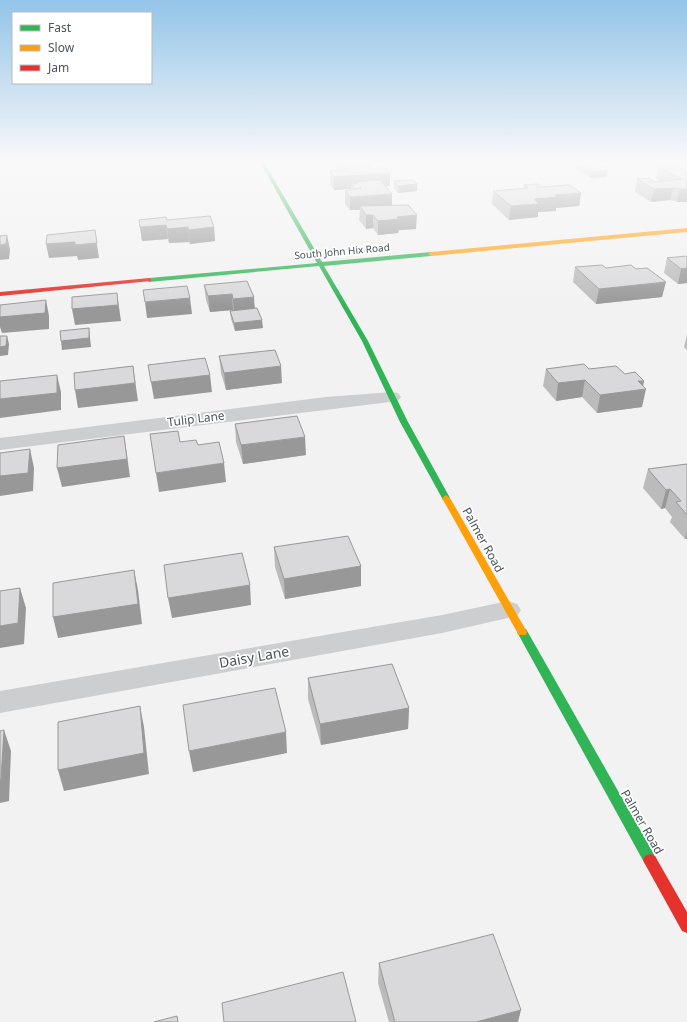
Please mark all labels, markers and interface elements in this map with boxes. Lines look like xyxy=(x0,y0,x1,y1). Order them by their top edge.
legend xyxy=(12,12,152,84)
text: Fast xyxy=(48,19,72,36)
text: Slow xyxy=(48,39,75,56)
text: Jam xyxy=(47,59,69,76)
street label: South John Hix Road xyxy=(294,240,390,262)
street label: Tulip Lane xyxy=(166,407,226,430)
street label: Palmer Road xyxy=(459,504,508,575)
street label: Daisy Lane xyxy=(217,641,291,672)
street label: Palmer Road xyxy=(617,786,668,857)

